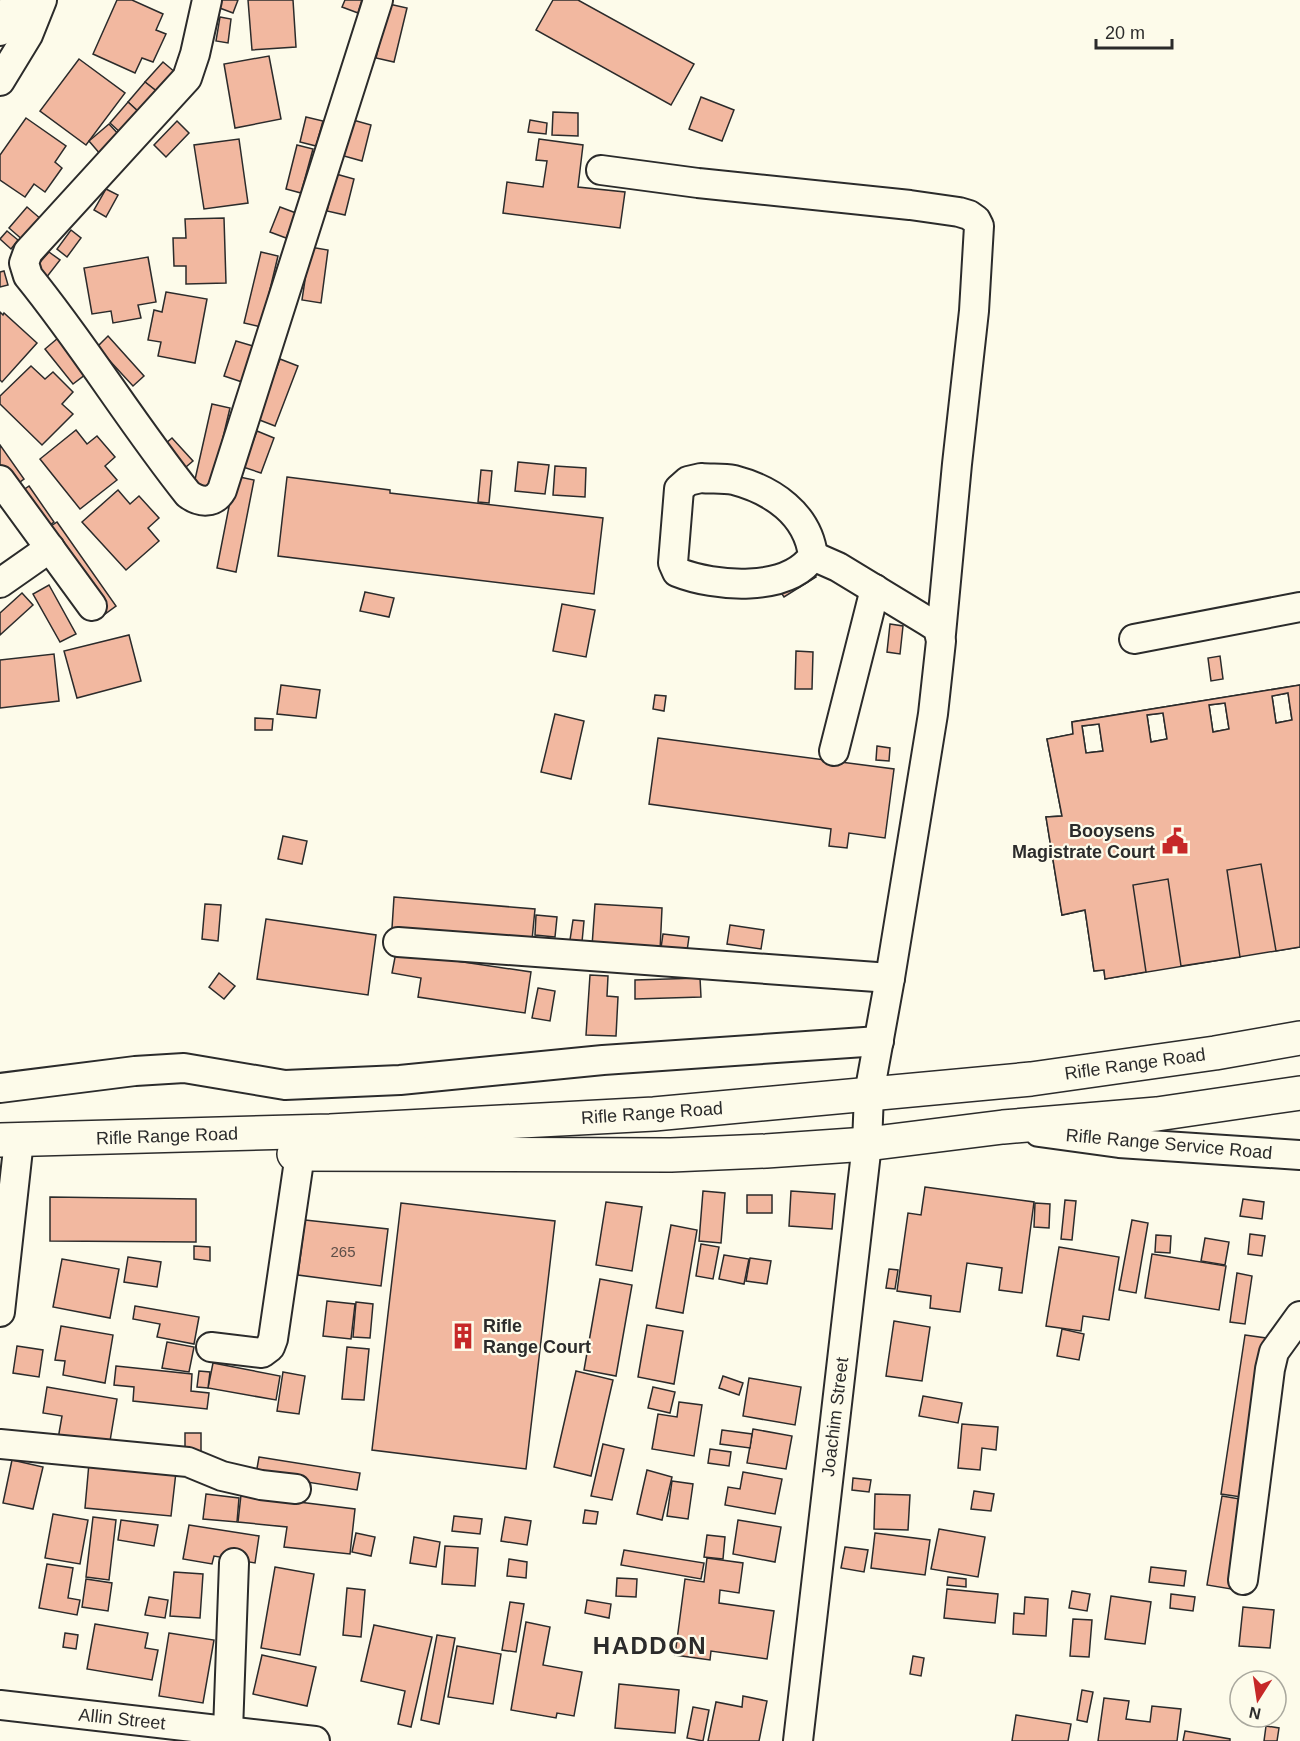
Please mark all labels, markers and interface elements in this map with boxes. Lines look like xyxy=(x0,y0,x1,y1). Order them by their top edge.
scale bar xyxy=(1096,12,1172,50)
text: 20 m xyxy=(1105,23,1145,43)
place label: Booysens Magistrate Court xyxy=(1012,821,1155,862)
public building icon: Booysens Magistrate Court xyxy=(1160,826,1190,856)
street label: Rifle Range Road xyxy=(1063,1044,1207,1084)
street label: Rifle Range Road xyxy=(580,1098,724,1128)
street label: Rifle Range Road xyxy=(96,1124,238,1148)
street label: Rifle Range Service Road xyxy=(1065,1125,1273,1163)
house number: 265 xyxy=(330,1243,356,1260)
place label: Rifle Range Court xyxy=(483,1316,591,1357)
building icon: Rifle Range Court xyxy=(448,1321,478,1351)
street label: Joachim Street xyxy=(818,1356,852,1478)
district label: HADDON xyxy=(593,1632,707,1659)
north arrow xyxy=(1228,1669,1288,1729)
text: N xyxy=(1248,1704,1262,1723)
street label: Allin Street xyxy=(78,1705,166,1733)

